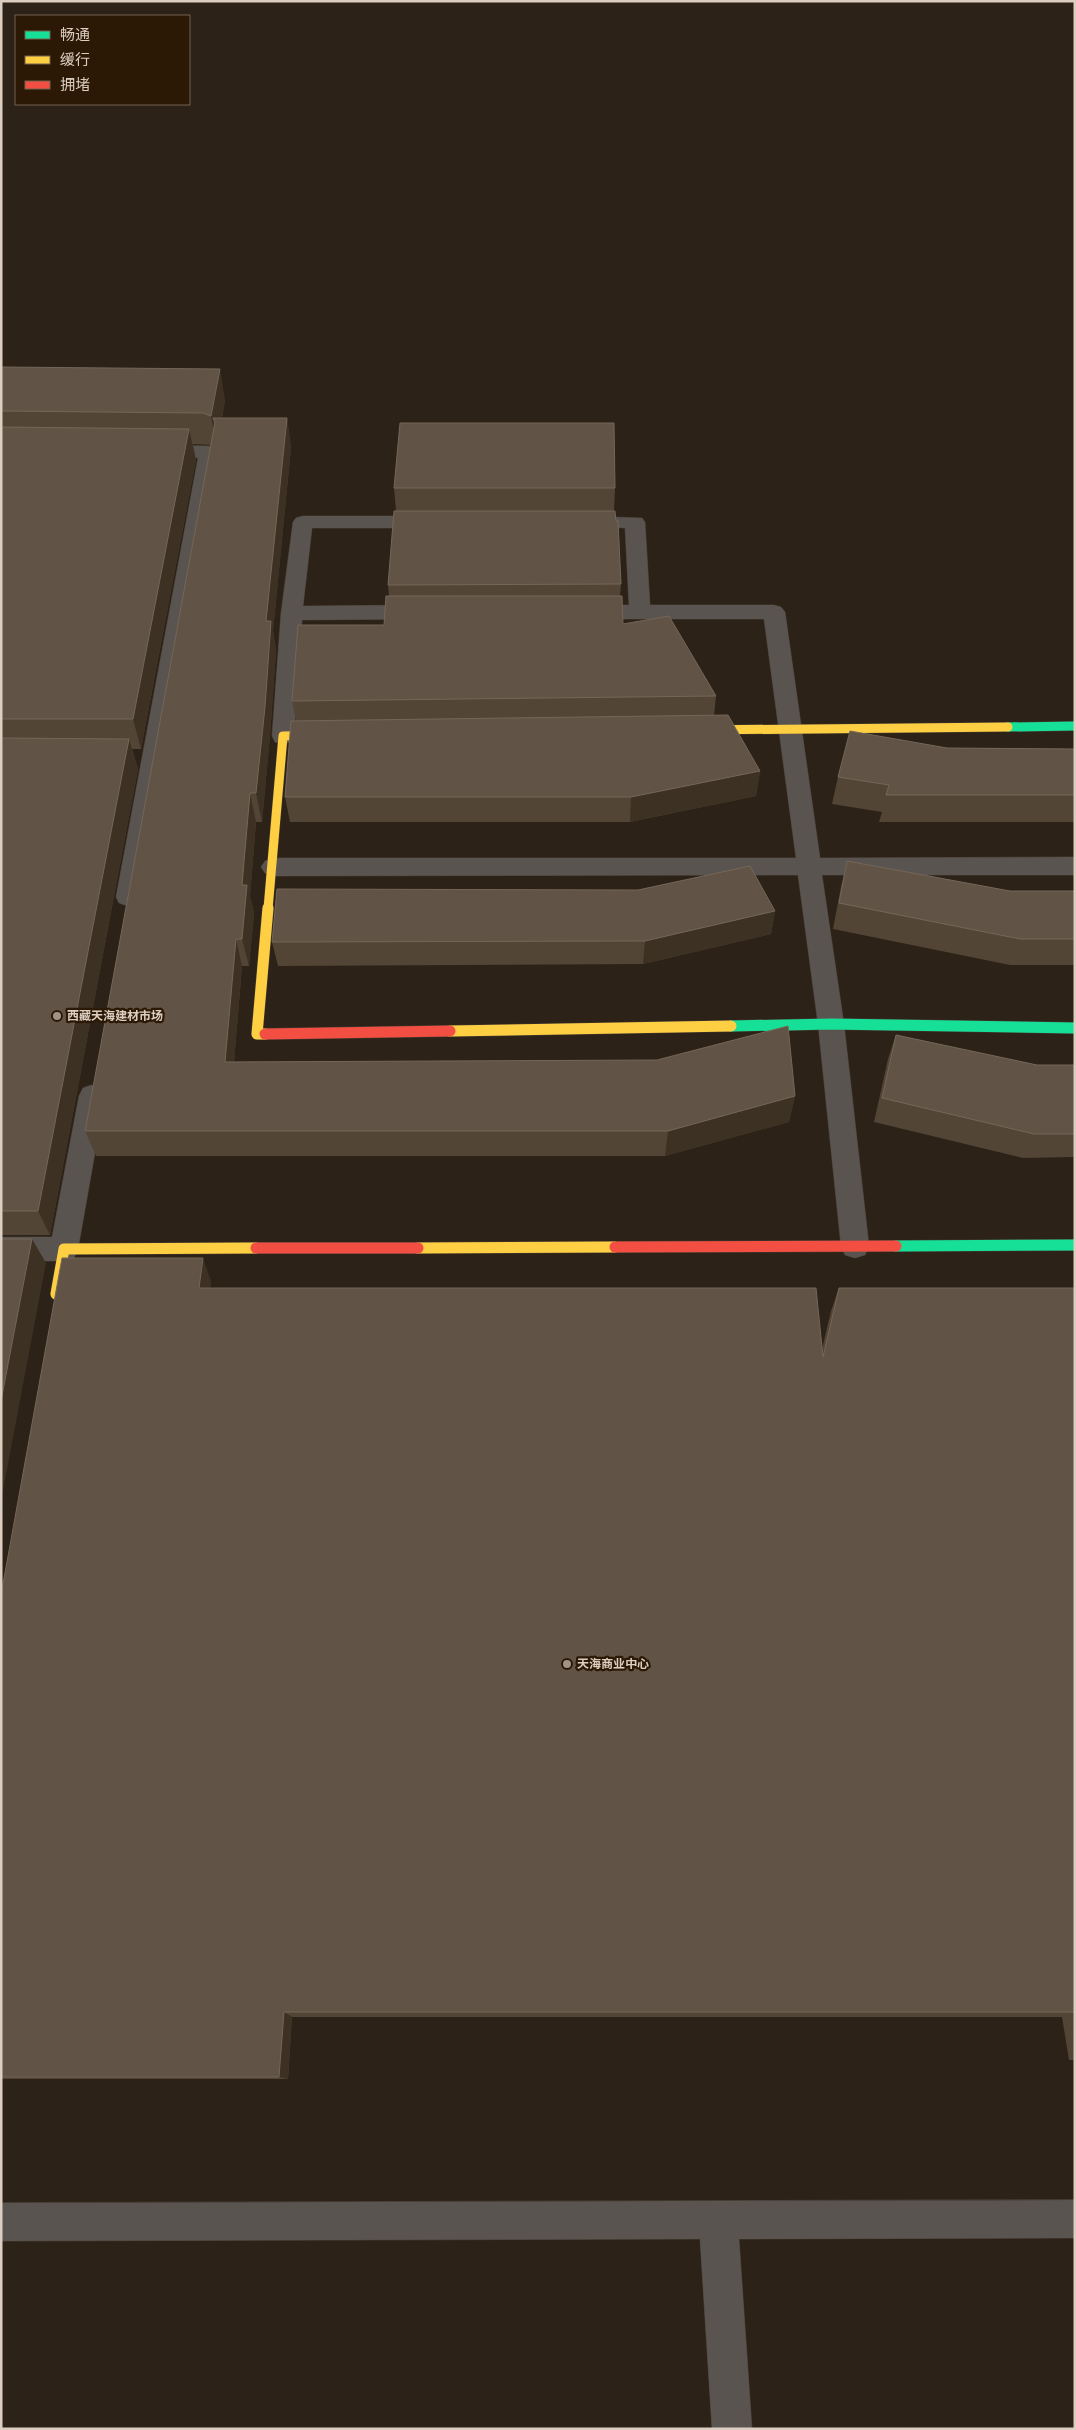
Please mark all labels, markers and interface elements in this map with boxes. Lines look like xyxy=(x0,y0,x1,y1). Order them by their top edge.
legend xyxy=(15,15,190,105)
text: 畅通 xyxy=(60,26,90,43)
text: 缓行 xyxy=(60,51,90,68)
text: 拥堵 xyxy=(60,76,90,93)
place label: 西藏天海建材市场 xyxy=(67,1009,163,1023)
marker: 西藏天海建材市场 xyxy=(51,1010,63,1022)
place label: 天海商业中心 xyxy=(577,1657,649,1671)
marker: 天海商业中心 xyxy=(561,1658,573,1670)

